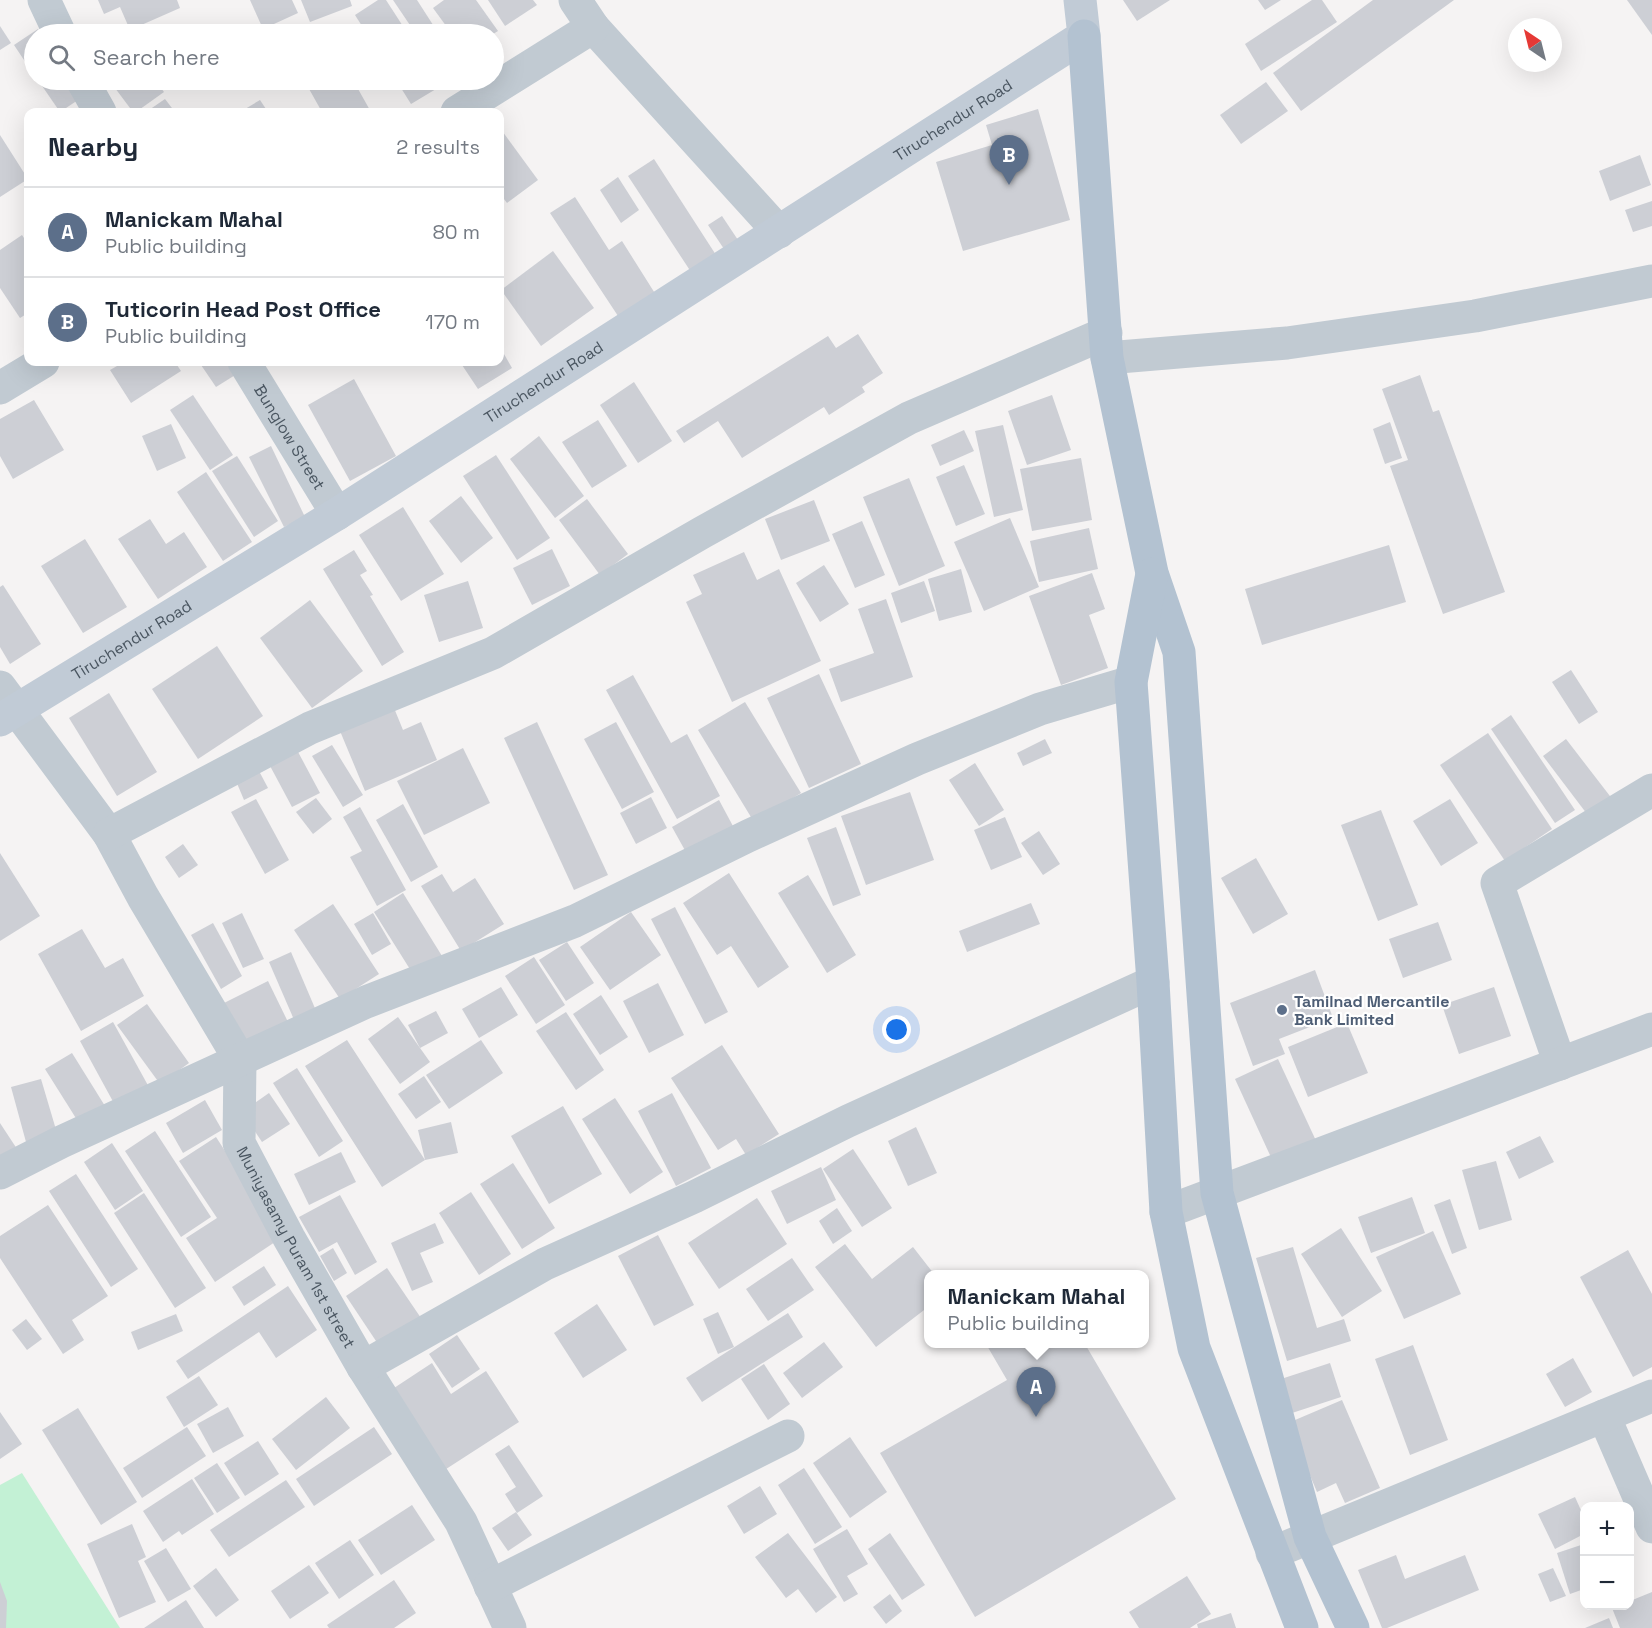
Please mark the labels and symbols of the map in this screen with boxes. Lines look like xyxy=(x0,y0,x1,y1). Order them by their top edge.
north arrow xyxy=(1508,18,1562,72)
street label: Tiruchendur Road xyxy=(889,74,1016,166)
pin: B xyxy=(990,136,1028,185)
street label: Tiruchendur Road xyxy=(480,336,607,428)
street label: Bunglow Street xyxy=(250,380,330,494)
street label: Tiruchendur Road xyxy=(67,595,195,684)
place label: Tamilnad Mercantile Bank Limited xyxy=(1294,991,1449,1030)
marker: Tamilnad Mercantile Bank Limited xyxy=(1275,1003,1289,1017)
your location xyxy=(882,1015,911,1044)
street label: Muniyasamy Puram 1st street xyxy=(232,1142,360,1352)
pin: A xyxy=(1016,1368,1056,1417)

